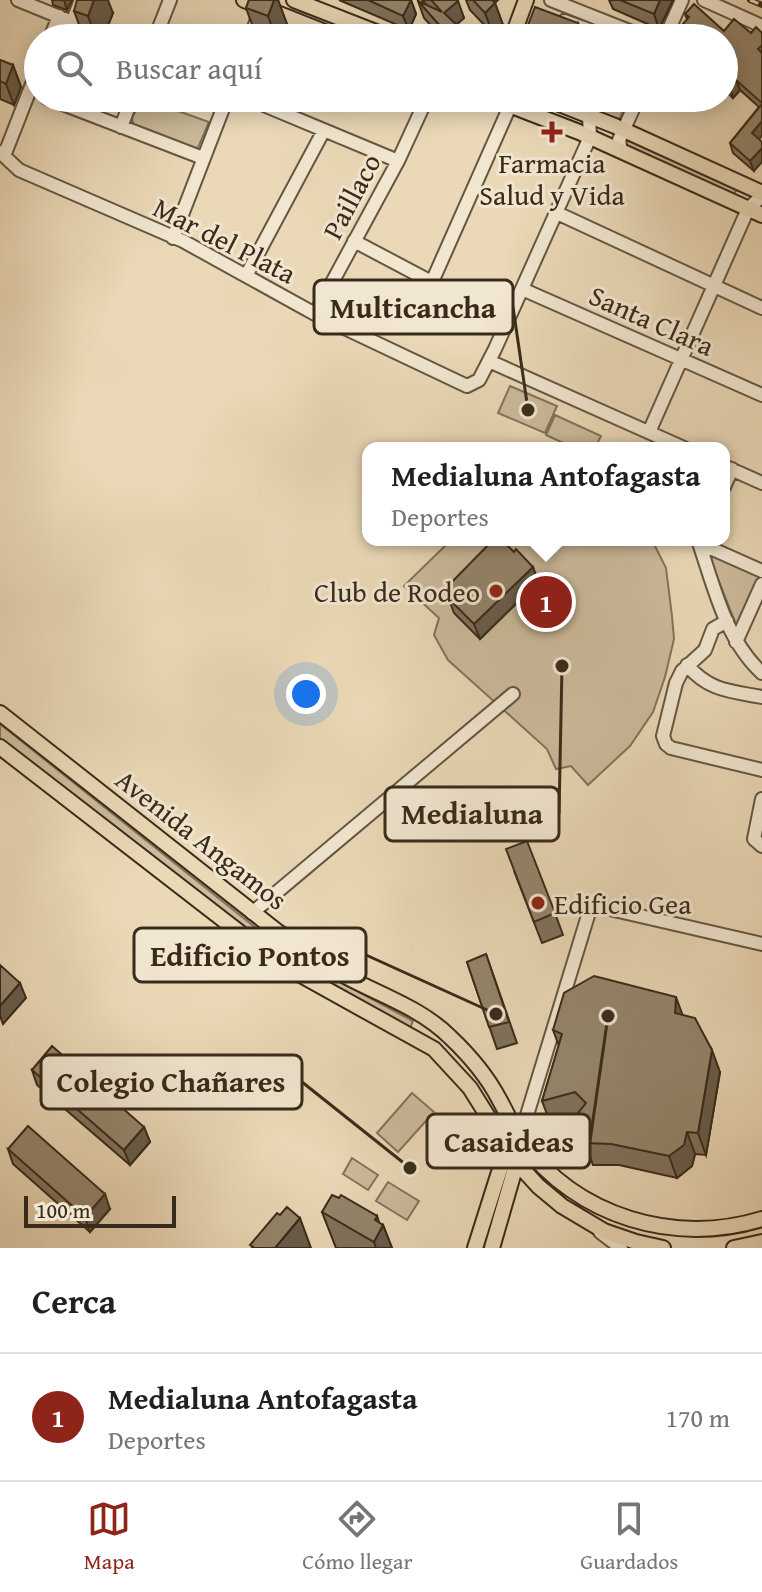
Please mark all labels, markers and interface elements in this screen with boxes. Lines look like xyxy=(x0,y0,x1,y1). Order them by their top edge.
search box xyxy=(24,24,738,112)
icon: search xyxy=(52,46,96,90)
text: Buscar aquí xyxy=(116,46,262,90)
marker: Farmacia Salud y Vida xyxy=(543,123,561,141)
place label: Farmacia Salud y Vida xyxy=(479,142,626,215)
street label: Paillaco xyxy=(311,146,391,246)
street label: Mar del Plata xyxy=(147,186,304,294)
street label: Santa Clara xyxy=(583,274,722,366)
callout: Multicancha xyxy=(314,280,513,334)
text: Multicancha xyxy=(330,285,497,329)
popup xyxy=(362,442,730,546)
text: Medialuna Antofagasta xyxy=(391,453,701,497)
text: Deportes xyxy=(391,497,489,536)
place label: Club de Rodeo xyxy=(314,571,480,612)
pin: 1 xyxy=(520,572,572,632)
marker: Club de Rodeo xyxy=(487,582,505,600)
your location xyxy=(286,674,326,714)
street label: Avenida Angamos xyxy=(107,759,297,919)
callout: Medialuna xyxy=(385,787,559,841)
text: Medialuna xyxy=(401,791,544,835)
place label: Edificio Gea xyxy=(554,883,692,924)
marker: Edificio Gea xyxy=(529,894,547,912)
callout: Edificio Pontos xyxy=(134,928,366,982)
text: Edificio Pontos xyxy=(150,933,350,977)
callout: Colegio Chañares xyxy=(41,1055,302,1109)
text: Colegio Chañares xyxy=(57,1059,285,1103)
callout: Casaideas xyxy=(427,1114,590,1168)
text: Casaideas xyxy=(444,1119,574,1163)
scale bar xyxy=(24,1192,176,1228)
text: 100 m xyxy=(36,1194,91,1226)
text: Cerca xyxy=(32,1276,116,1325)
text: Medialuna Antofagasta xyxy=(108,1376,418,1420)
text: 1 xyxy=(51,1398,65,1437)
text: 170 m xyxy=(665,1398,730,1437)
text: Deportes xyxy=(108,1420,206,1459)
tab: Mapa xyxy=(84,1497,135,1577)
tab: Cómo llegar xyxy=(302,1497,413,1577)
tab: Guardados xyxy=(580,1497,678,1577)

